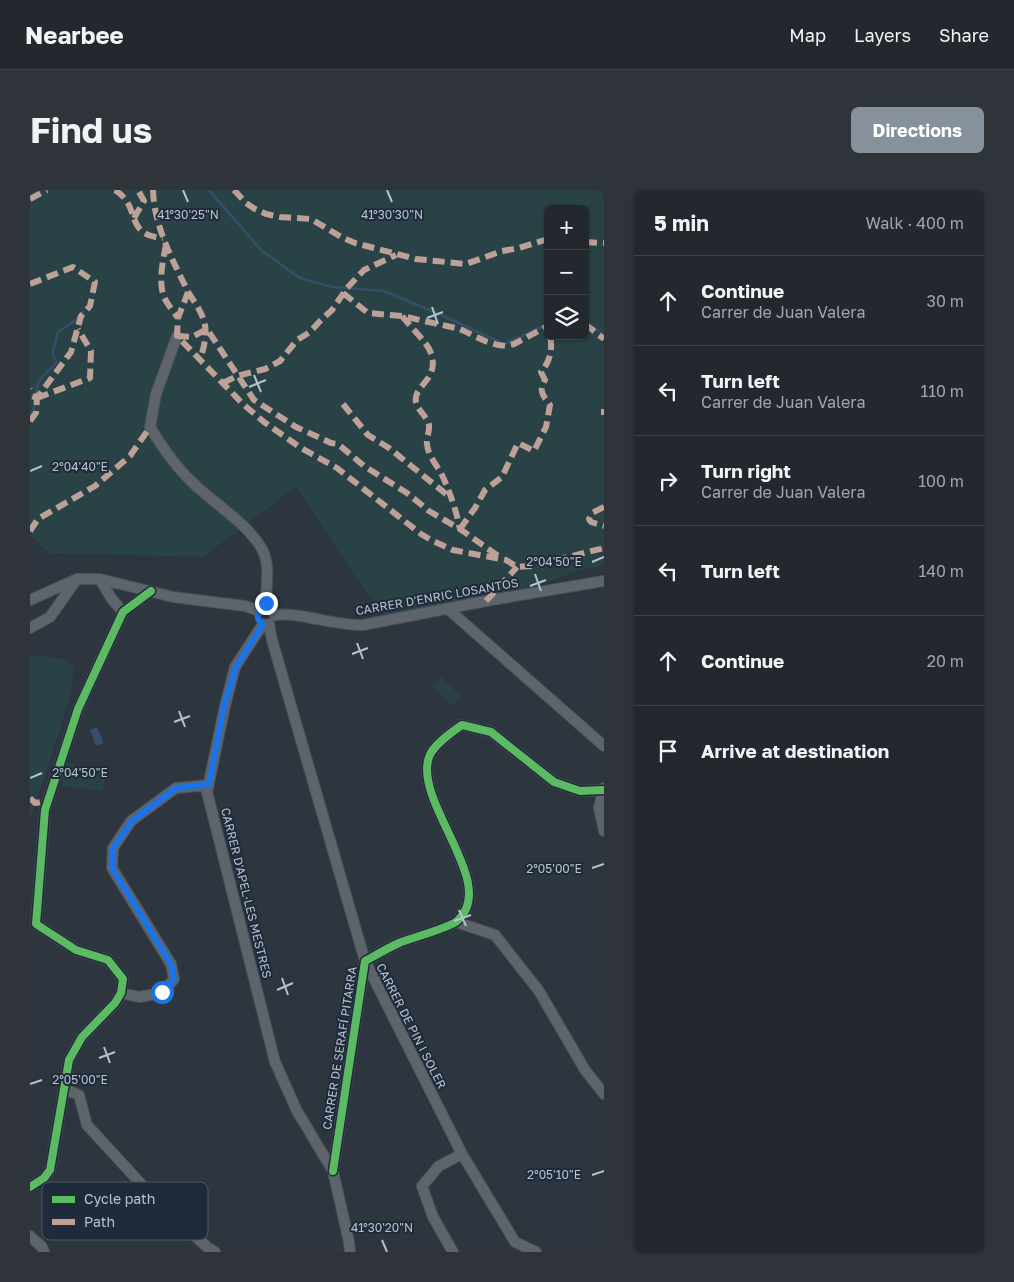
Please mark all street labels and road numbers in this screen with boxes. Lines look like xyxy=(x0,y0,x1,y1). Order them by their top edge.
street label: CARRER D'ENRIC LOSANTOS xyxy=(354,575,520,618)
street label: CARRER D'APEL·LES MESTRES xyxy=(218,806,275,980)
street label: CARRER DE PIN I SOLER xyxy=(373,960,450,1091)
street label: CARRER DE SERAFÍ PITARRA xyxy=(319,965,360,1131)

